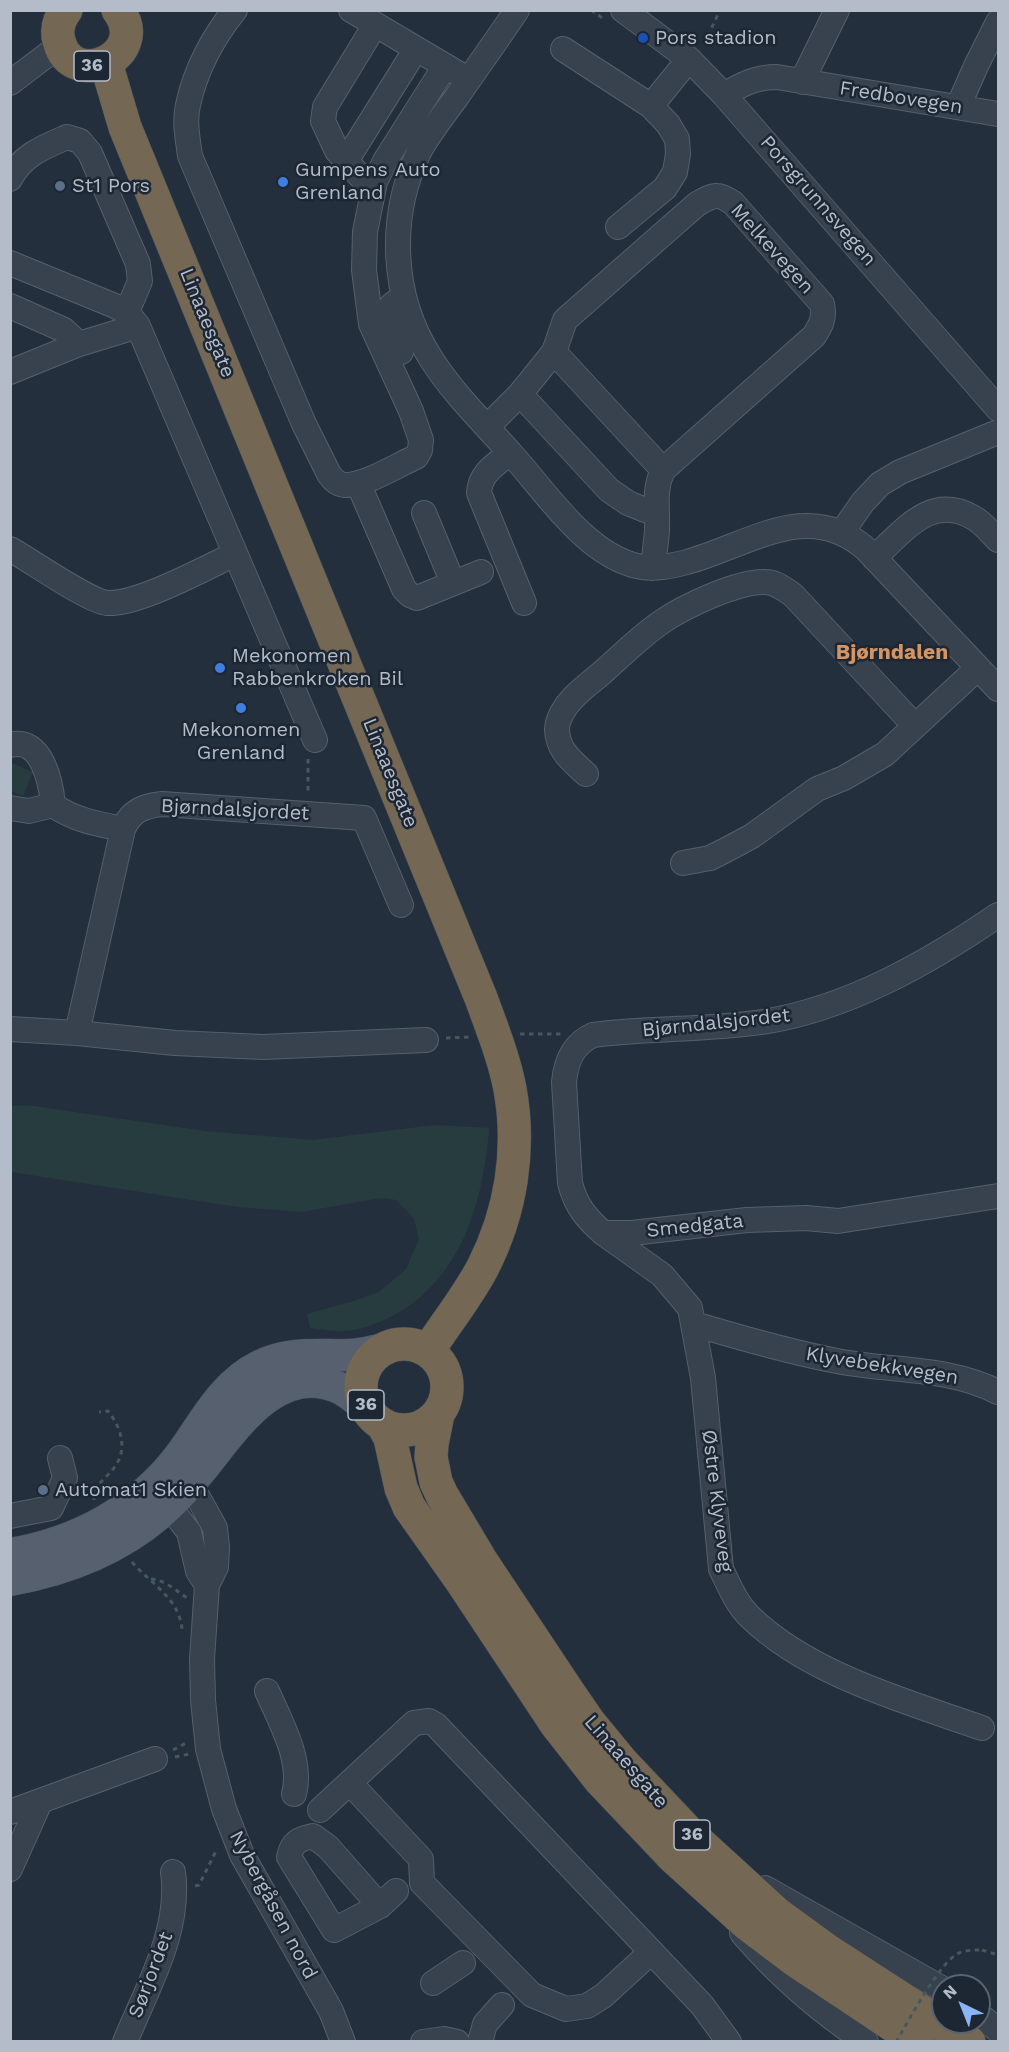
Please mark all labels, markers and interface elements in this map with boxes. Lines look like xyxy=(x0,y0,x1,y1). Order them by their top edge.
place label: Pors stadion xyxy=(655,26,777,50)
marker: Pors stadion xyxy=(636,31,650,45)
road number: 36 xyxy=(74,51,110,81)
street label: Fredbovegen xyxy=(838,76,964,120)
street label: Porsgrunnsvegen xyxy=(755,131,881,271)
place label: Gumpens Auto Grenland xyxy=(295,158,440,205)
place label: St1 Pors xyxy=(72,174,150,198)
marker: Gumpens Auto Grenland xyxy=(276,175,290,189)
marker: St1 Pors xyxy=(53,179,67,193)
street label: Melkevegen xyxy=(725,199,819,299)
street label: Linaaesgate xyxy=(174,265,240,381)
district label: Bjørndalen xyxy=(836,640,948,666)
place label: Mekonomen Rabbenkroken Bil xyxy=(232,644,403,691)
marker: Mekonomen Rabbenkroken Bil xyxy=(213,661,227,675)
marker: Mekonomen Grenland xyxy=(234,701,248,715)
street label: Linaaesgate xyxy=(357,715,423,831)
place label: Mekonomen Grenland xyxy=(182,718,300,765)
street label: Bjørndalsjordet xyxy=(160,794,310,826)
street label: Bjørndalsjordet xyxy=(641,1003,791,1043)
street label: Smedgata xyxy=(645,1209,745,1243)
street label: Klyvebekkvegen xyxy=(804,1342,960,1390)
road number: 36 xyxy=(348,1390,384,1420)
street label: Østre Klyveveg xyxy=(696,1428,738,1574)
place label: Automat1 Skien xyxy=(55,1478,207,1502)
marker: Automat1 Skien xyxy=(36,1483,50,1497)
street label: Linaaesgate xyxy=(579,1710,673,1814)
road number: 36 xyxy=(674,1820,710,1850)
street label: Nybergåsen nord xyxy=(224,1827,322,1983)
street label: Sørjordet xyxy=(124,1929,178,2021)
north arrow xyxy=(931,1974,991,2034)
text: N xyxy=(939,1981,961,2003)

